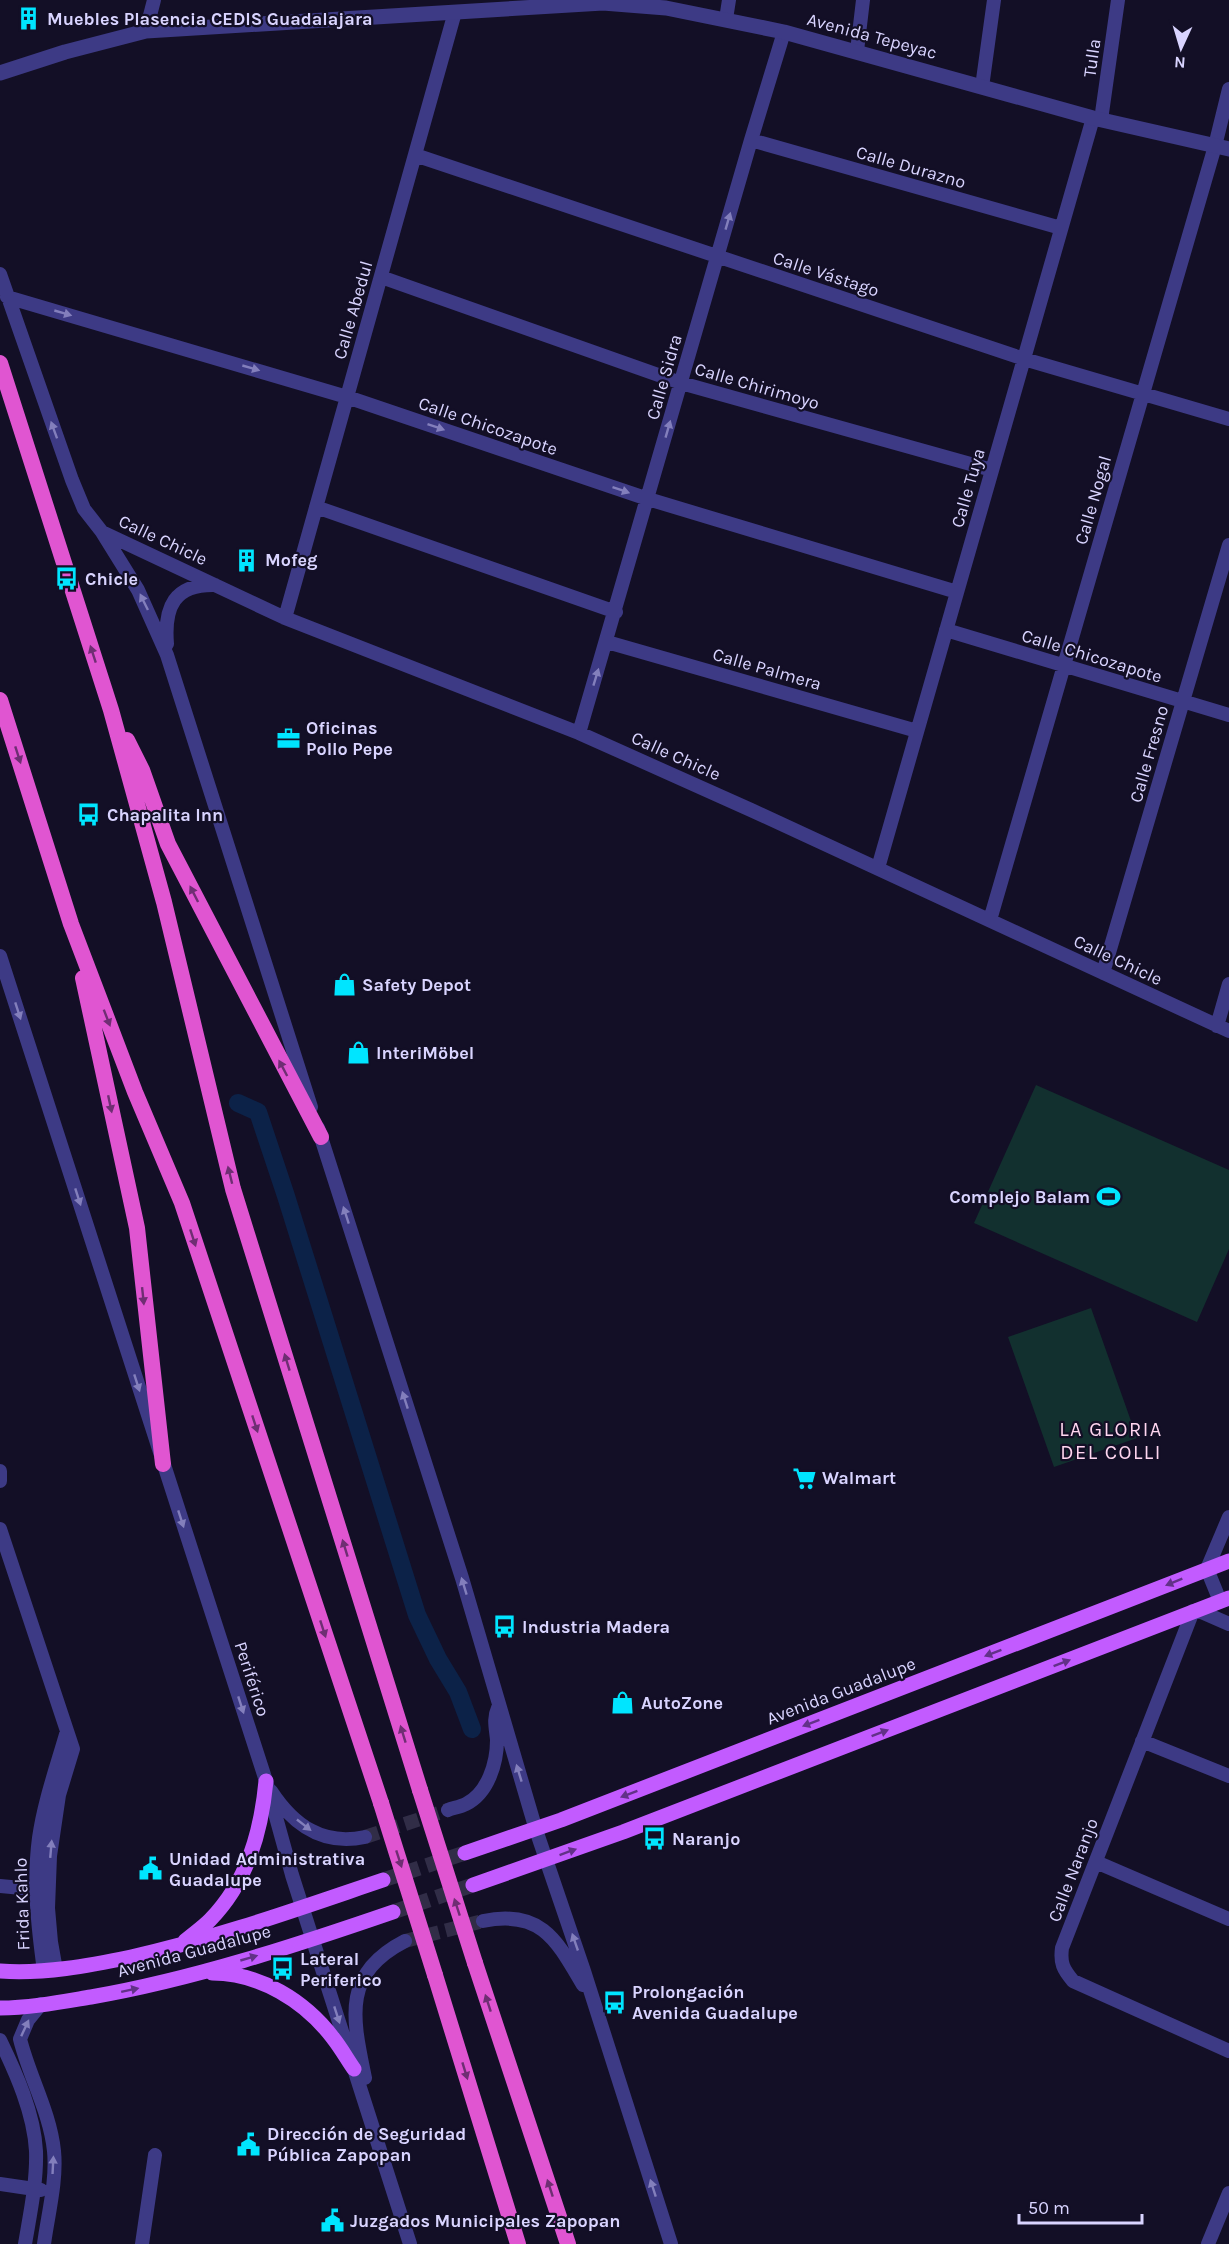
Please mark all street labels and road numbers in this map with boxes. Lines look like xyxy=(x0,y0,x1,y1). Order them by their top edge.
street label: Avenida Tepeyac xyxy=(805,8,939,64)
street label: Tulla xyxy=(1078,37,1106,79)
street label: Calle Durazno xyxy=(854,141,968,193)
street label: Calle Vástago xyxy=(770,247,882,301)
street label: Calle Abedul xyxy=(328,258,378,362)
street label: Calle Sidra xyxy=(641,332,687,422)
street label: Calle Chirimoyo xyxy=(692,358,822,414)
street label: Calle Chicozapote xyxy=(416,392,560,460)
street label: Calle Tuya xyxy=(946,446,990,530)
street label: Calle Nogal xyxy=(1070,453,1116,547)
street label: Calle Chicle xyxy=(115,510,211,570)
street label: Calle Chicozapote xyxy=(1019,624,1165,688)
street label: Calle Palmera xyxy=(710,643,824,695)
street label: Calle Fresno xyxy=(1125,703,1173,805)
street label: Calle Chicle xyxy=(628,727,724,785)
street label: Calle Chicle xyxy=(1070,930,1166,990)
street label: Periférico xyxy=(230,1639,274,1719)
street label: Avenida Guadalupe xyxy=(763,1652,919,1730)
street label: Calle Naranjo xyxy=(1043,1815,1103,1925)
street label: Frida Kahlo xyxy=(9,1857,35,1951)
street label: Avenida Guadalupe xyxy=(115,1920,273,1982)

